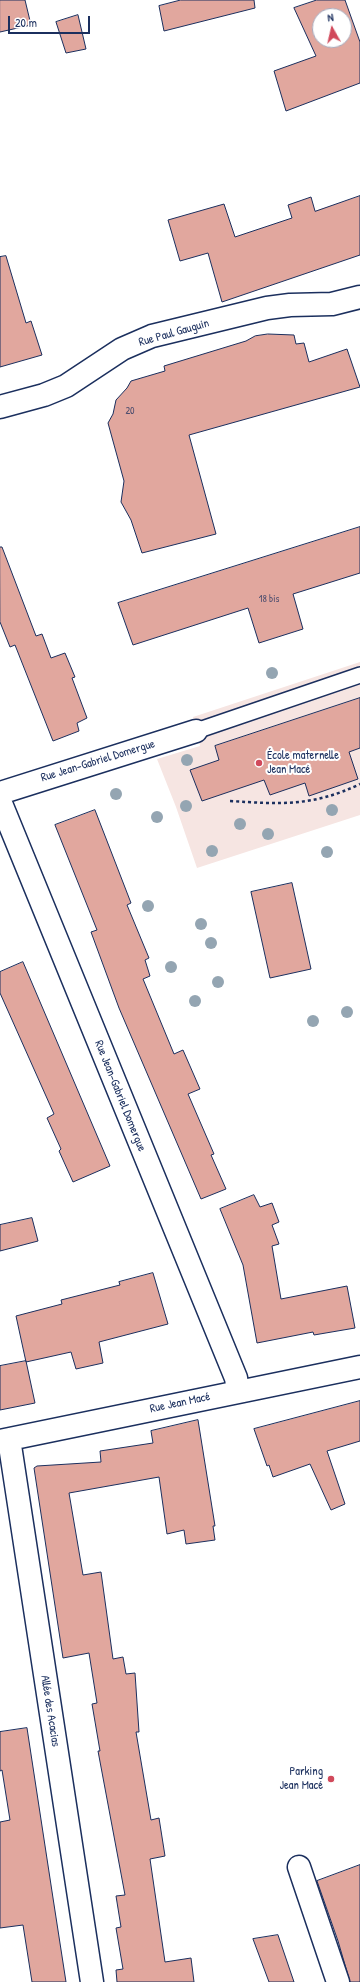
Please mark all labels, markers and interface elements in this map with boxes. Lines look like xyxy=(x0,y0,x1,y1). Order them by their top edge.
scale bar xyxy=(10,8,92,34)
north arrow xyxy=(312,8,352,48)
text: N xyxy=(327,10,334,24)
text: 20 m xyxy=(15,14,37,31)
street label: Rue Paul Gauguin xyxy=(137,316,211,350)
house number: 20 xyxy=(125,405,135,417)
house number: 18 bis xyxy=(259,593,279,605)
street label: Rue Jean-Gabriel Domergue xyxy=(39,737,157,785)
place label: École maternelle Jean Macé xyxy=(267,749,339,777)
marker: École maternelle Jean Macé xyxy=(254,758,264,768)
street label: Rue Jean-Gabriel Domergue xyxy=(91,1038,149,1154)
street label: Rue Jean Macé xyxy=(149,1390,211,1416)
street label: Allée des Acacias xyxy=(37,1674,63,1748)
place label: Parking Jean Macé xyxy=(280,1765,323,1793)
marker: Parking Jean Macé xyxy=(326,1774,336,1784)

